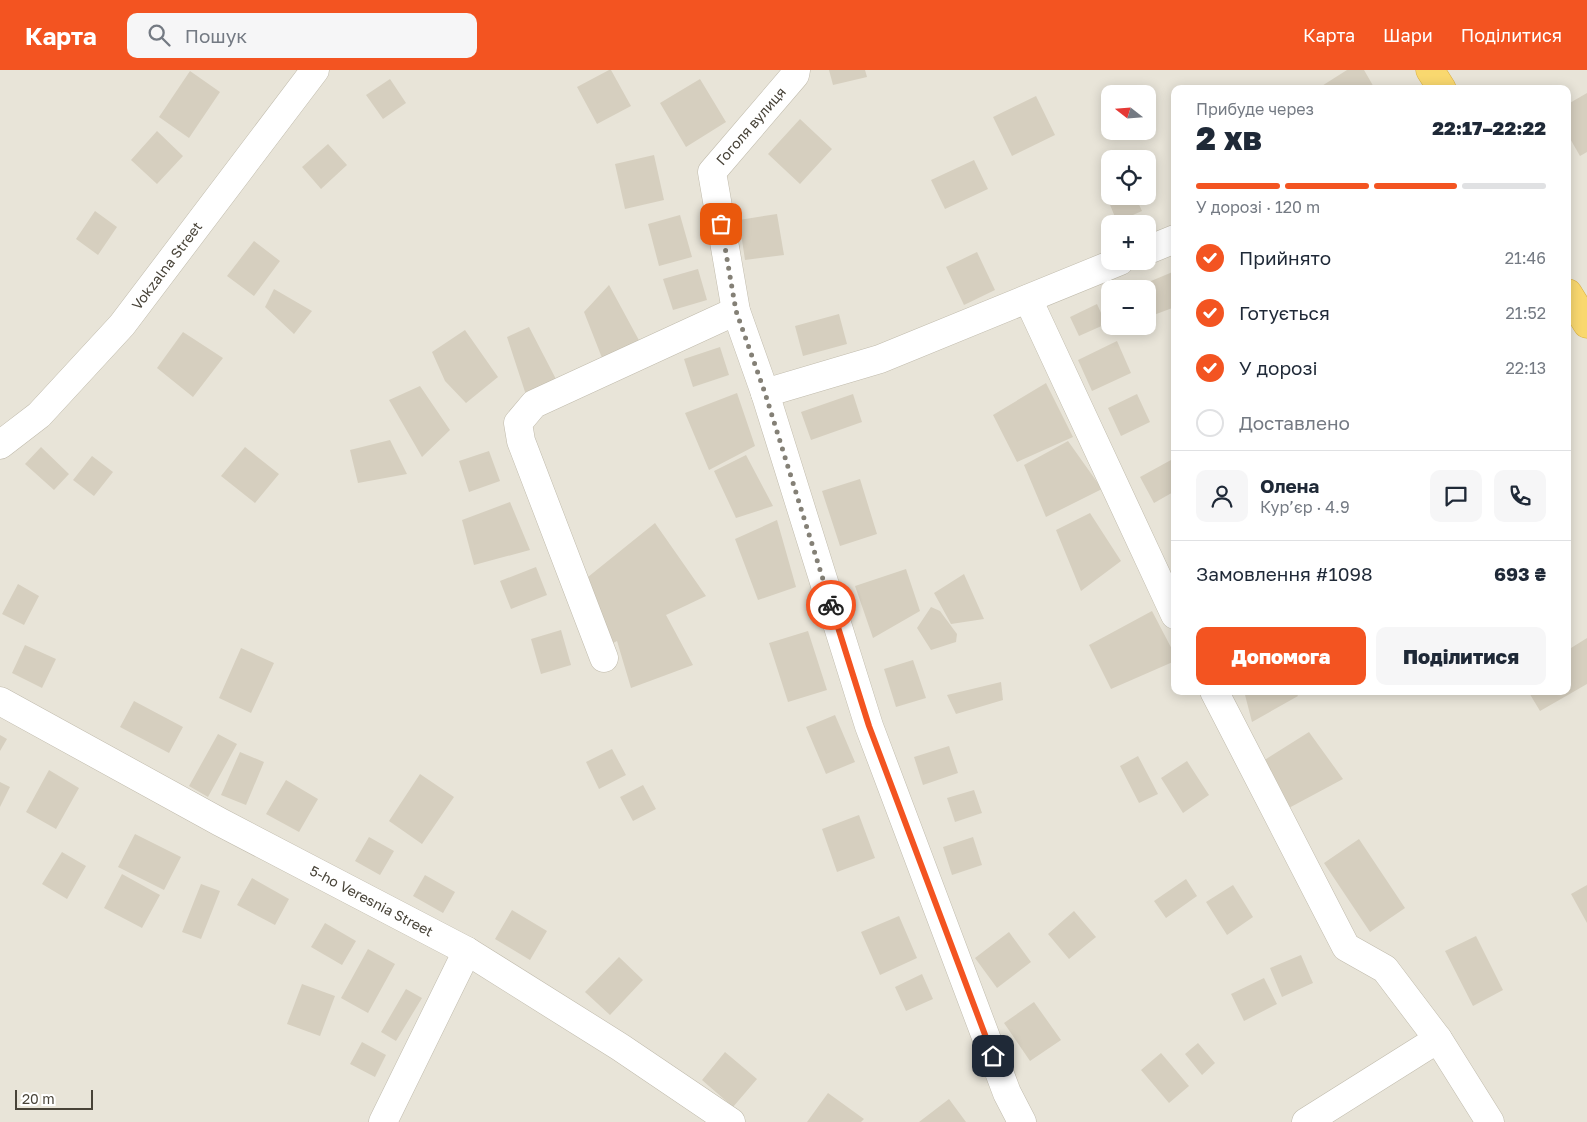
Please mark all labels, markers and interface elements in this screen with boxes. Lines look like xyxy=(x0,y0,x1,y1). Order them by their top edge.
search box xyxy=(127,13,477,58)
text: Карта xyxy=(25,21,97,50)
icon: search xyxy=(145,21,173,49)
text: Пошук xyxy=(185,24,247,47)
text: Карта xyxy=(1303,24,1355,46)
text: Шари xyxy=(1383,24,1433,46)
text: Поділитися xyxy=(1461,24,1562,46)
street label: Гоголя вулиця xyxy=(712,83,789,168)
north arrow xyxy=(1101,85,1156,140)
map controls xyxy=(1101,85,1156,335)
text: Прибуде через xyxy=(1196,99,1314,119)
text: 22:17–22:22 xyxy=(1432,116,1546,139)
text: 2 хв xyxy=(1196,119,1262,157)
button: locate xyxy=(1101,150,1156,205)
text: У дорозі · 120 m xyxy=(1196,197,1320,217)
pin xyxy=(700,203,742,245)
icon: bag xyxy=(707,210,735,238)
button: + xyxy=(1101,215,1156,270)
street label: Vokzalna Street xyxy=(128,218,205,313)
icon: check xyxy=(1196,244,1224,272)
text: Прийнято xyxy=(1239,246,1331,269)
text: 21:46 xyxy=(1505,248,1546,268)
button: − xyxy=(1101,280,1156,335)
icon: check xyxy=(1196,299,1224,327)
text: Готується xyxy=(1239,301,1330,324)
text: 21:52 xyxy=(1506,303,1546,323)
icon: check xyxy=(1196,354,1224,382)
text: У дорозі xyxy=(1239,356,1318,379)
text: 22:13 xyxy=(1506,358,1546,378)
text: Доставлено xyxy=(1239,411,1350,434)
button: person xyxy=(1196,470,1248,522)
button: chat xyxy=(1430,470,1482,522)
button: phone xyxy=(1494,470,1546,522)
text: Олена xyxy=(1260,474,1319,497)
text: Кур’єр · 4.9 xyxy=(1260,497,1350,517)
text: Замовлення #1098 xyxy=(1196,562,1373,585)
text: 693 ₴ xyxy=(1494,562,1546,585)
courier xyxy=(806,580,856,630)
icon: bike xyxy=(817,591,845,619)
button: Допомога xyxy=(1196,627,1366,685)
button: Поділитися xyxy=(1376,627,1546,685)
street label: 5-ho Veresnia Street xyxy=(307,861,436,940)
pin xyxy=(972,1035,1014,1077)
icon: home xyxy=(979,1042,1007,1070)
scale bar xyxy=(15,1087,92,1110)
text: 20 m xyxy=(22,1090,55,1107)

